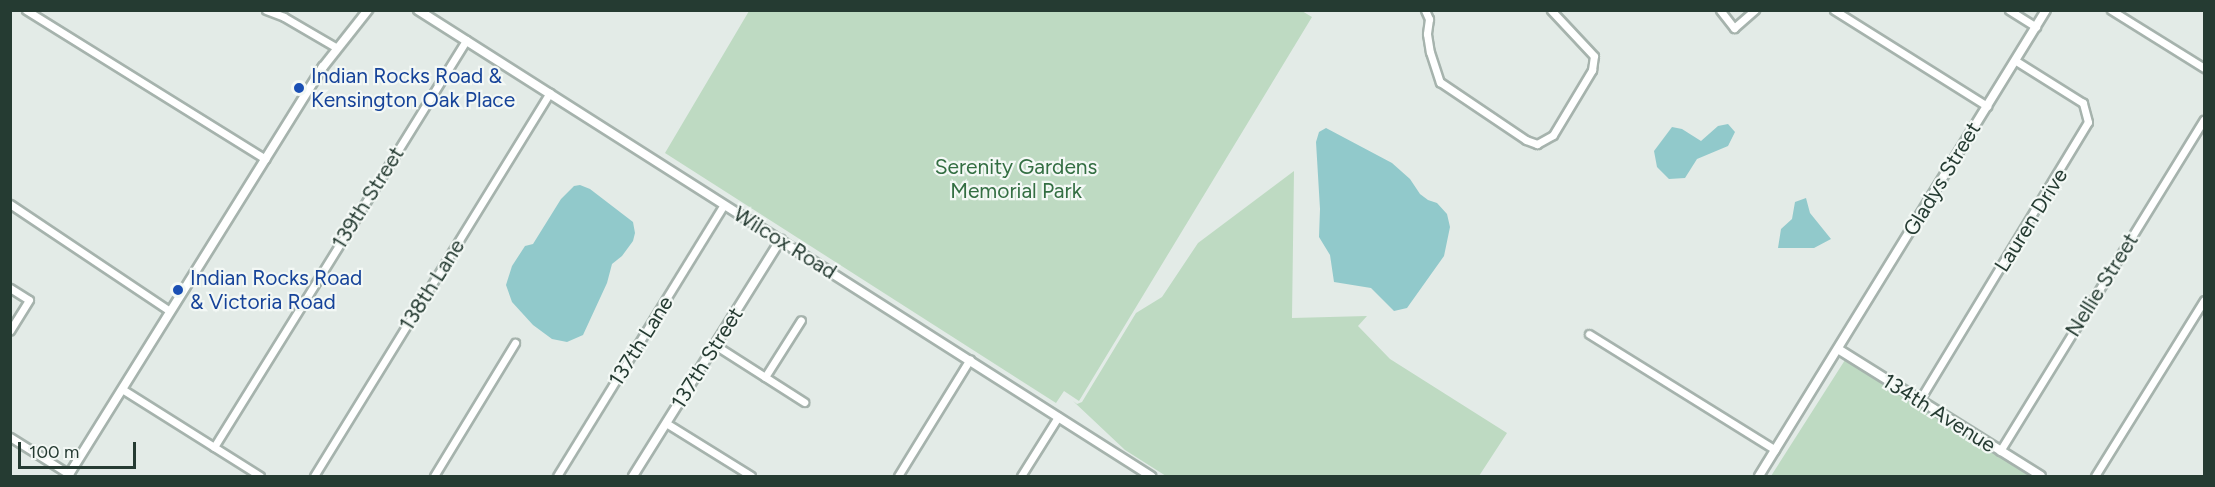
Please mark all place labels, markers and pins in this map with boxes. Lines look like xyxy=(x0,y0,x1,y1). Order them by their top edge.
place label: Indian Rocks Road & Kensington Oak Place xyxy=(311,63,515,113)
marker: Indian Rocks Road & Kensington Oak Place xyxy=(292,81,306,95)
place label: Indian Rocks Road & Victoria Road xyxy=(190,265,362,315)
marker: Indian Rocks Road & Victoria Road xyxy=(171,283,185,297)

